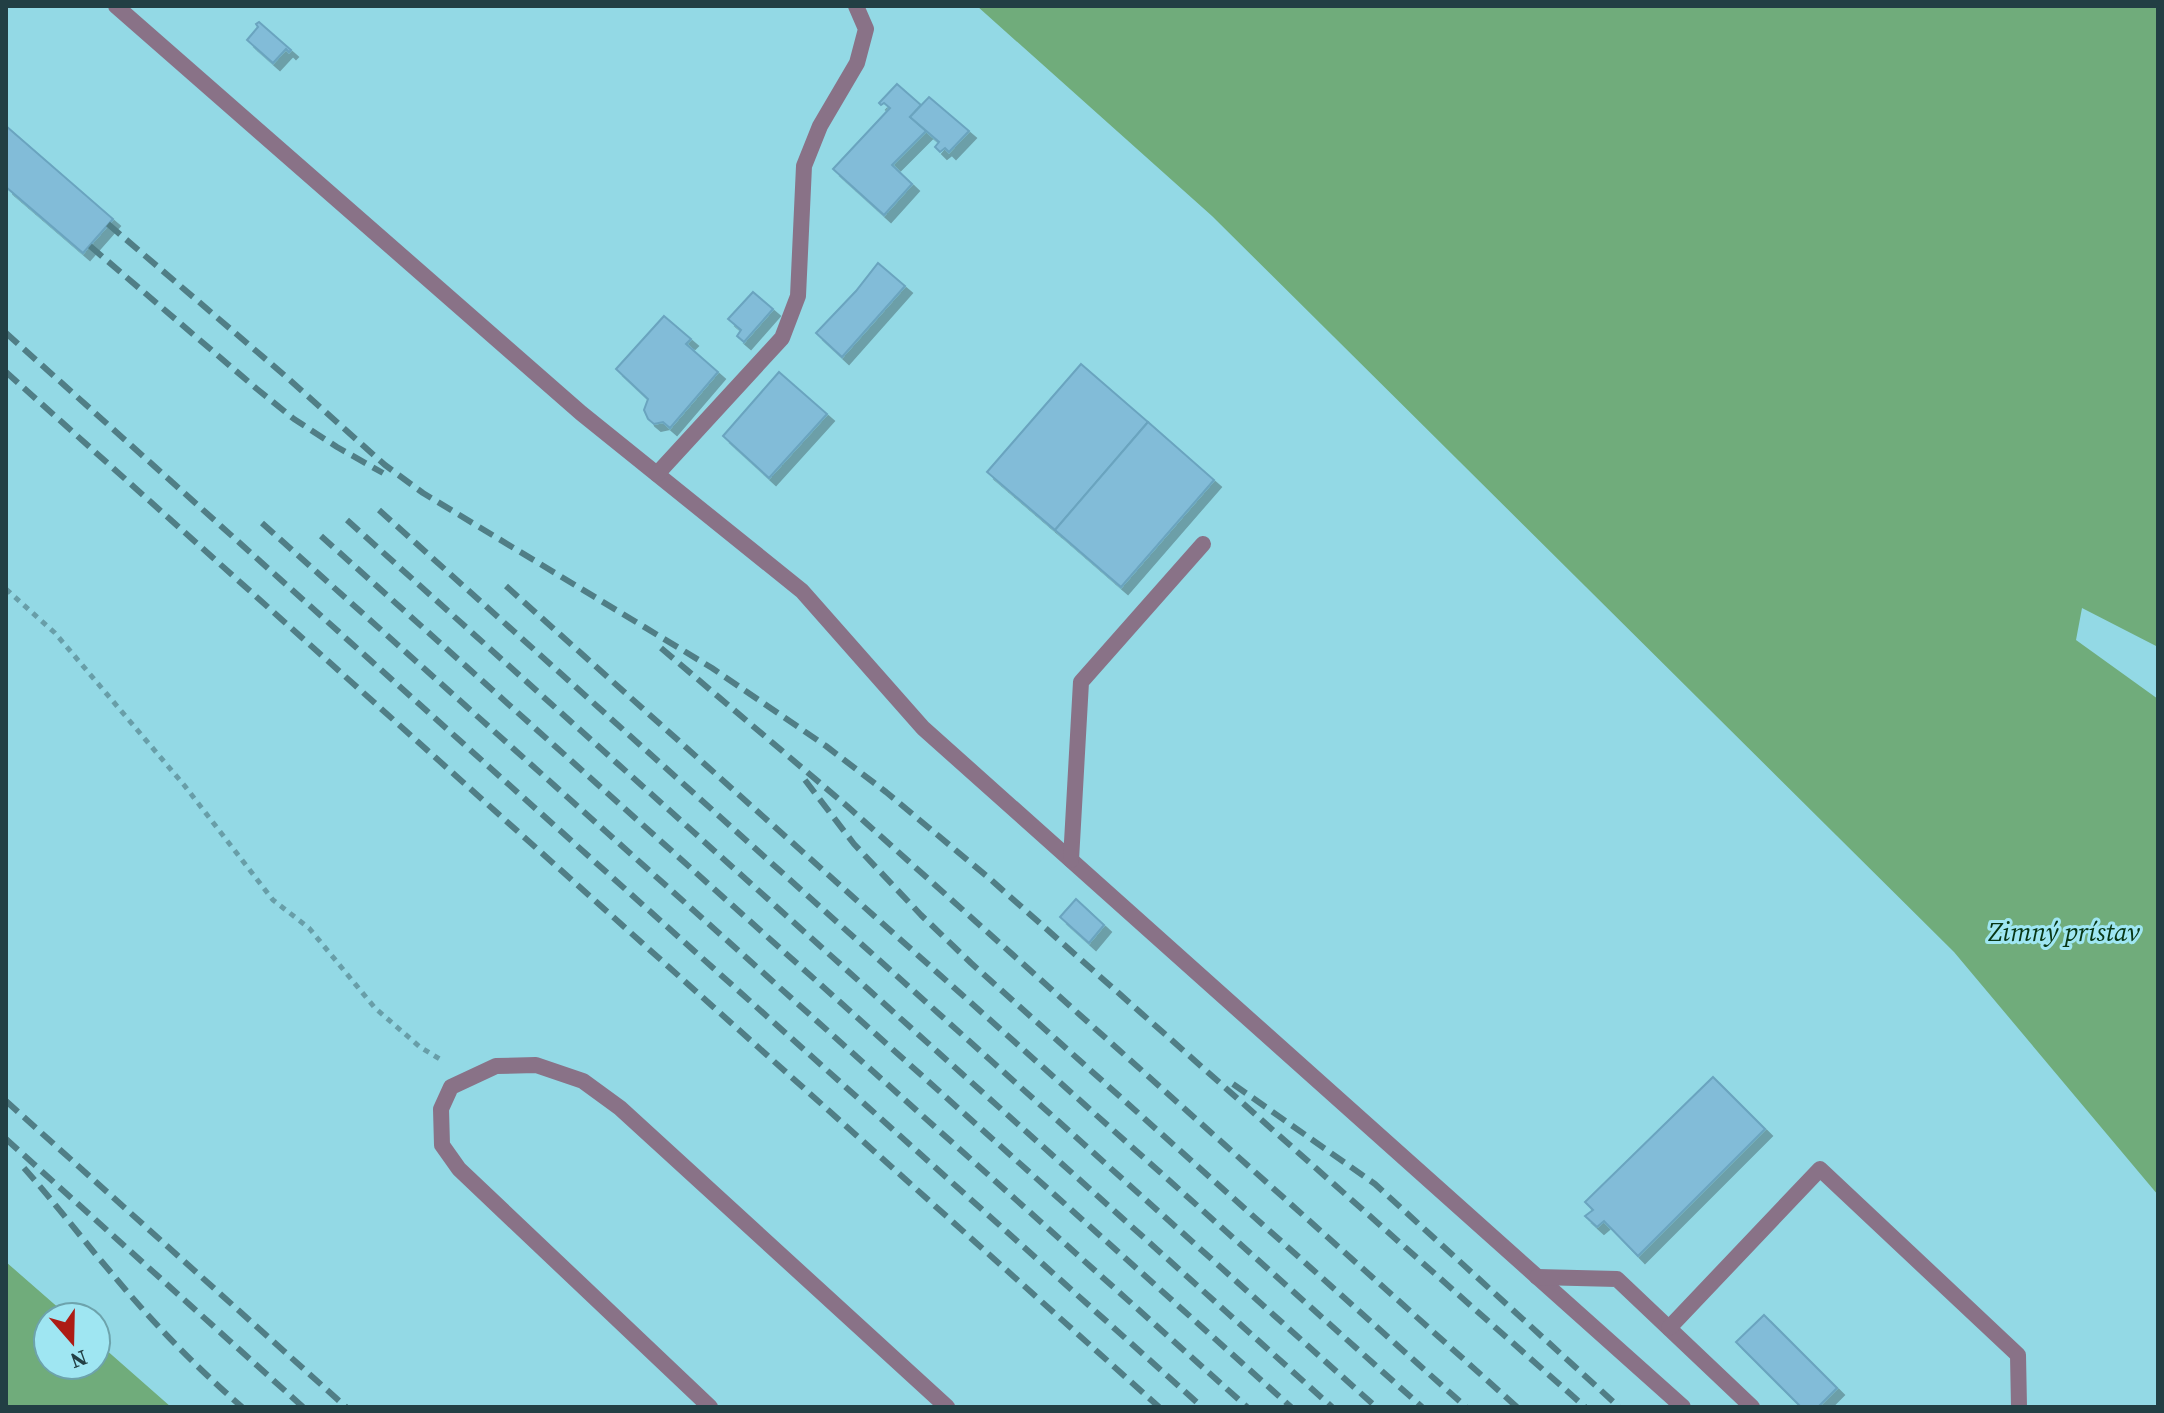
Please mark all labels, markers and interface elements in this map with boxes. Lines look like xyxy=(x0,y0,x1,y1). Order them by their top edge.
water label: Zimný prístav xyxy=(1987,914,2140,950)
north arrow xyxy=(32,1301,112,1381)
text: N xyxy=(66,1343,92,1377)

